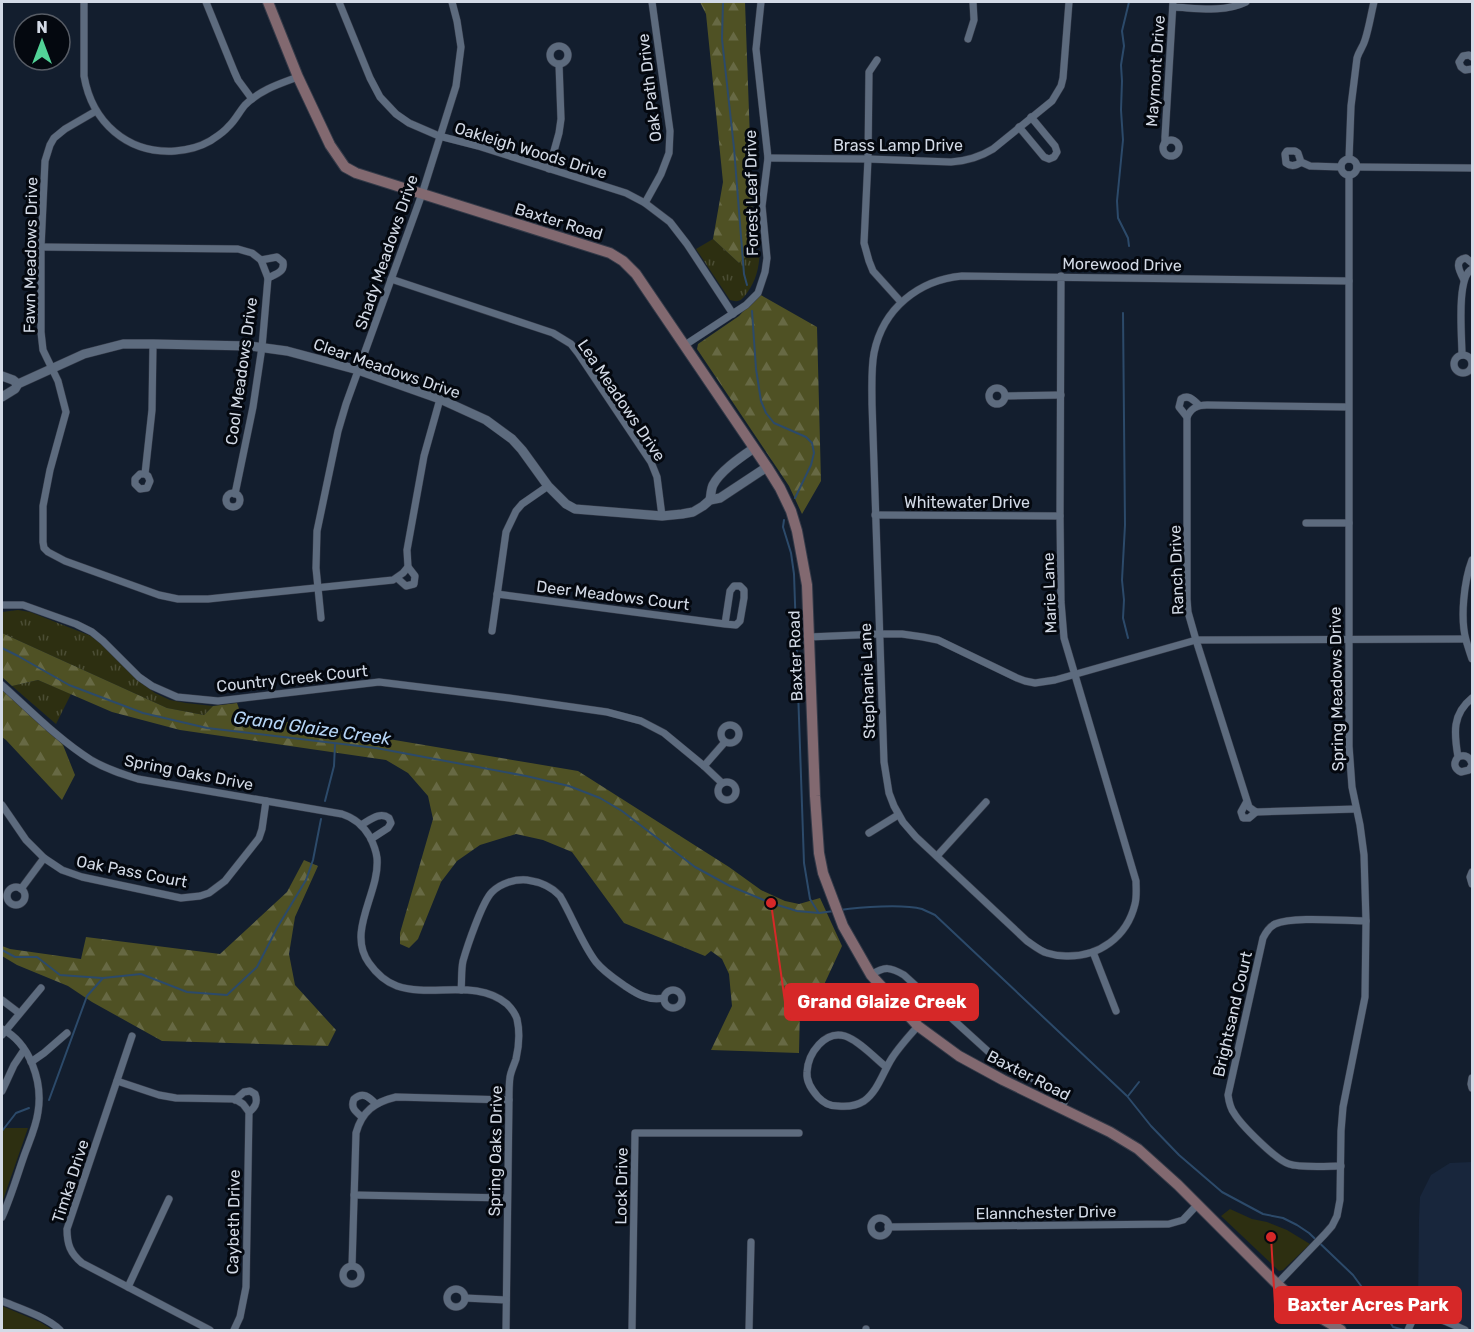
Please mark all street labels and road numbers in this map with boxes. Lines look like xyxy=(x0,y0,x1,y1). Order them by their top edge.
street label: Maymont Drive xyxy=(1142,15,1169,127)
street label: Oak Path Drive xyxy=(633,33,666,143)
street label: Oakleigh Woods Drive xyxy=(452,118,609,183)
street label: Forest Leaf Drive xyxy=(741,130,762,256)
street label: Brass Lamp Drive xyxy=(833,136,963,155)
street label: Shady Meadows Drive xyxy=(351,172,422,332)
street label: Fawn Meadows Drive xyxy=(20,177,41,333)
street label: Baxter Road xyxy=(513,199,605,244)
street label: Morewood Drive xyxy=(1062,254,1182,275)
street label: Cool Meadows Drive xyxy=(222,296,261,446)
street label: Clear Meadows Drive xyxy=(311,334,463,403)
street label: Lea Meadows Drive xyxy=(574,336,669,465)
street label: Whitewater Drive xyxy=(904,493,1030,512)
street label: Ranch Drive xyxy=(1165,525,1188,615)
street label: Marie Lane xyxy=(1039,552,1060,634)
street label: Deer Meadows Court xyxy=(535,577,691,614)
street label: Spring Meadows Drive xyxy=(1326,606,1347,772)
street label: Baxter Road xyxy=(784,610,807,702)
street label: Stephanie Lane xyxy=(856,623,879,739)
street label: Country Creek Court xyxy=(215,661,369,696)
street label: Spring Oaks Drive xyxy=(123,751,255,794)
street label: Oak Pass Court xyxy=(75,851,189,892)
street label: Brightsand Court xyxy=(1209,950,1256,1079)
street label: Baxter Road xyxy=(984,1046,1074,1105)
street label: Spring Oaks Drive xyxy=(485,1085,506,1217)
street label: Timka Drive xyxy=(48,1137,93,1225)
street label: Lock Drive xyxy=(611,1147,632,1225)
street label: Caybeth Drive xyxy=(223,1169,244,1275)
street label: Elannchester Drive xyxy=(975,1202,1117,1223)

